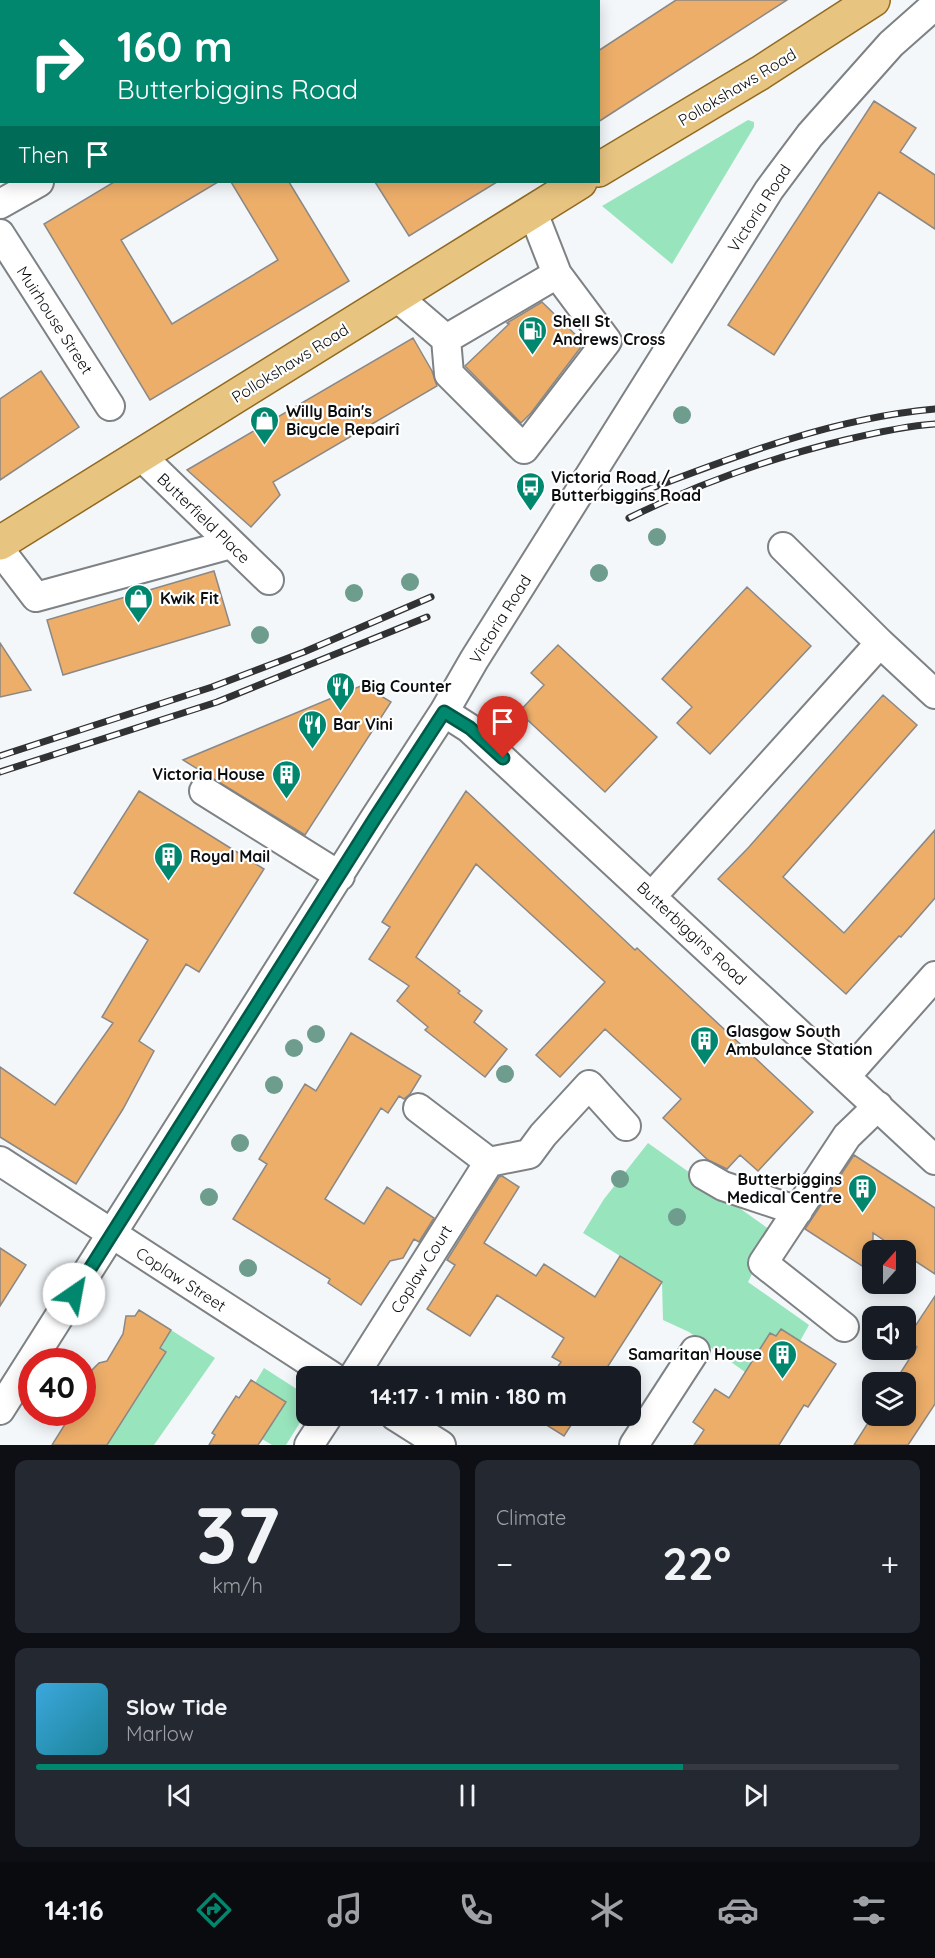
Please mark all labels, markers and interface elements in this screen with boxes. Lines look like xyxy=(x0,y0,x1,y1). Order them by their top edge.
text: 160 m xyxy=(117,20,233,73)
icon: right xyxy=(18,24,96,102)
street label: Pollokshaws Road xyxy=(674,44,800,130)
text: Butterbiggins Road xyxy=(117,72,358,106)
icon: arrive xyxy=(81,138,114,171)
text: Then xyxy=(18,141,69,169)
street label: Victoria Road xyxy=(723,160,795,256)
street label: Muirhouse Street xyxy=(13,262,97,378)
place label: Shell St Andrews Cross xyxy=(553,311,666,349)
fuel station icon: Shell St Andrews Cross xyxy=(516,314,548,356)
street label: Pollokshaws Road xyxy=(228,319,352,407)
place label: Willy Bain's Bicycle Repairî xyxy=(286,401,400,439)
shop icon: Willy Bain's Bicycle Repairî xyxy=(249,404,281,446)
place label: Victoria Road / Butterbiggins Road xyxy=(551,467,701,505)
street label: Butterfield Place xyxy=(153,469,255,567)
bus stop icon: Victoria Road / Butterbiggins Road xyxy=(514,470,546,512)
street label: Victoria Road xyxy=(465,571,535,667)
shop icon: Kwik Fit xyxy=(123,582,155,624)
place label: Kwik Fit xyxy=(160,588,219,608)
restaurant icon: Big Counter xyxy=(324,670,356,712)
place label: Big Counter xyxy=(361,676,452,696)
pin xyxy=(477,696,528,758)
icon: arrive xyxy=(486,705,519,738)
restaurant icon: Bar Vini xyxy=(296,708,328,750)
place label: Bar Vini xyxy=(333,714,393,734)
building icon: Victoria House xyxy=(270,758,302,800)
place label: Victoria House xyxy=(152,764,265,784)
building icon: Royal Mail xyxy=(153,840,185,882)
place label: Royal Mail xyxy=(190,846,270,866)
street label: Butterbiggins Road xyxy=(633,877,751,989)
place label: Glasgow South Ambulance Station xyxy=(726,1021,873,1059)
building icon: Glasgow South Ambulance Station xyxy=(689,1024,721,1066)
place label: Butterbiggins Medical Centre xyxy=(727,1169,842,1207)
building icon: Butterbiggins Medical Centre xyxy=(847,1172,879,1214)
street label: Coplaw Court xyxy=(386,1221,456,1317)
north arrow xyxy=(862,1240,916,1294)
map controls xyxy=(862,1240,916,1426)
street label: Coplaw Street xyxy=(132,1243,230,1315)
position arrow xyxy=(42,1262,106,1326)
button: sound xyxy=(862,1306,916,1360)
building icon: Samaritan House xyxy=(767,1338,799,1380)
place label: Samaritan House xyxy=(628,1344,762,1364)
speed limit sign: 40 xyxy=(18,1348,96,1426)
button: layers xyxy=(862,1372,916,1426)
text: 14:17 · 1 min · 180 m xyxy=(370,1382,567,1410)
text: 37 xyxy=(195,1485,280,1583)
text: Climate xyxy=(496,1505,566,1530)
text: 22° xyxy=(662,1535,731,1591)
text: − xyxy=(496,1543,513,1584)
text: + xyxy=(880,1543,899,1584)
text: km/h xyxy=(212,1573,263,1598)
text: Slow Tide xyxy=(126,1693,227,1721)
text: Marlow xyxy=(126,1721,194,1746)
icon: previous xyxy=(163,1779,196,1812)
icon: pause xyxy=(451,1779,484,1812)
icon: next xyxy=(739,1779,772,1812)
icon: directions xyxy=(193,1889,235,1931)
icon: music xyxy=(324,1889,366,1931)
icon: phone xyxy=(455,1889,497,1931)
icon: climate xyxy=(586,1889,628,1931)
icon: car xyxy=(717,1889,759,1931)
icon: filters xyxy=(848,1889,890,1931)
text: 14:16 xyxy=(45,1893,104,1927)

